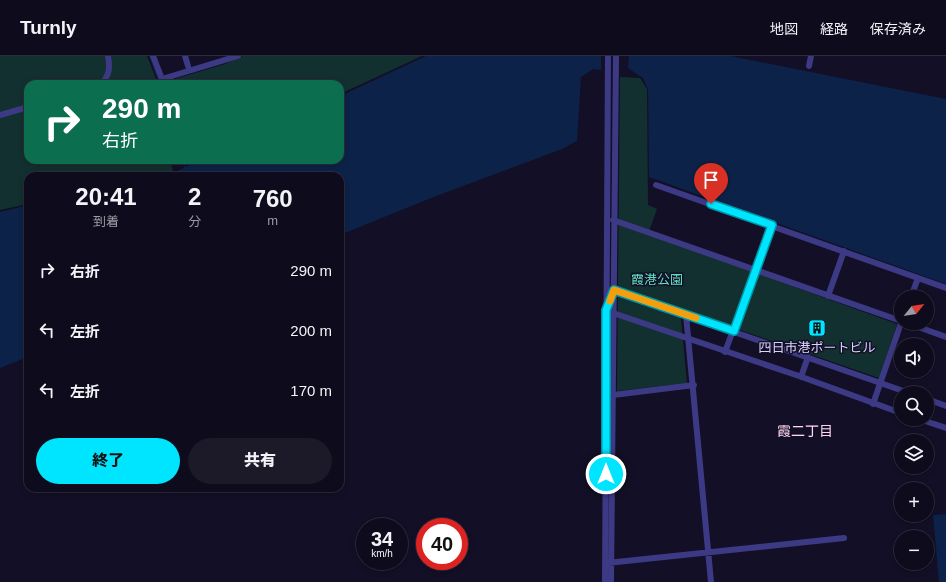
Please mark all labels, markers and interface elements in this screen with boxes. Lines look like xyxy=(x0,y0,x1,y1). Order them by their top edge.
text: Turnly xyxy=(20,17,77,38)
text: 地図 xyxy=(770,21,798,37)
text: 経路 xyxy=(820,21,848,37)
text: 保存済み xyxy=(870,21,926,37)
text: 290 m xyxy=(102,93,181,124)
icon: right xyxy=(36,96,88,148)
text: 右折 xyxy=(102,131,138,151)
pin xyxy=(694,163,728,204)
icon: arrive xyxy=(700,169,722,191)
text: 20:41 xyxy=(75,183,137,210)
text: 2 xyxy=(188,183,201,210)
text: 760 xyxy=(253,185,293,212)
text: m xyxy=(267,213,278,228)
text: 到着 xyxy=(93,214,119,229)
text: 分 xyxy=(188,214,201,229)
icon: right xyxy=(36,259,58,281)
text: 290 m xyxy=(290,262,332,279)
text: 右折 xyxy=(70,263,100,280)
park label: 霞港公園 xyxy=(631,272,683,287)
north arrow xyxy=(894,290,934,330)
map controls xyxy=(894,290,934,570)
building icon: 四日市港ポートビル xyxy=(807,318,827,338)
icon: left xyxy=(36,319,58,341)
text: 200 m xyxy=(290,322,332,339)
text: 左折 xyxy=(70,323,100,340)
button: sound xyxy=(894,338,934,378)
place label: 四日市港ポートビル xyxy=(758,340,876,355)
icon: left xyxy=(36,379,58,401)
text: 170 m xyxy=(290,382,332,399)
text: 左折 xyxy=(70,383,100,400)
button: search xyxy=(894,386,934,426)
district label: 霞二丁目 xyxy=(777,423,833,439)
button: layers xyxy=(894,434,934,474)
button: 終了 xyxy=(36,438,180,484)
button: 共有 xyxy=(188,438,332,484)
position arrow xyxy=(585,453,627,495)
button: + xyxy=(894,482,934,522)
speed limit sign: 40 xyxy=(416,518,468,570)
text: 34 xyxy=(371,528,393,550)
button: − xyxy=(894,530,934,570)
text: km/h xyxy=(371,548,393,559)

